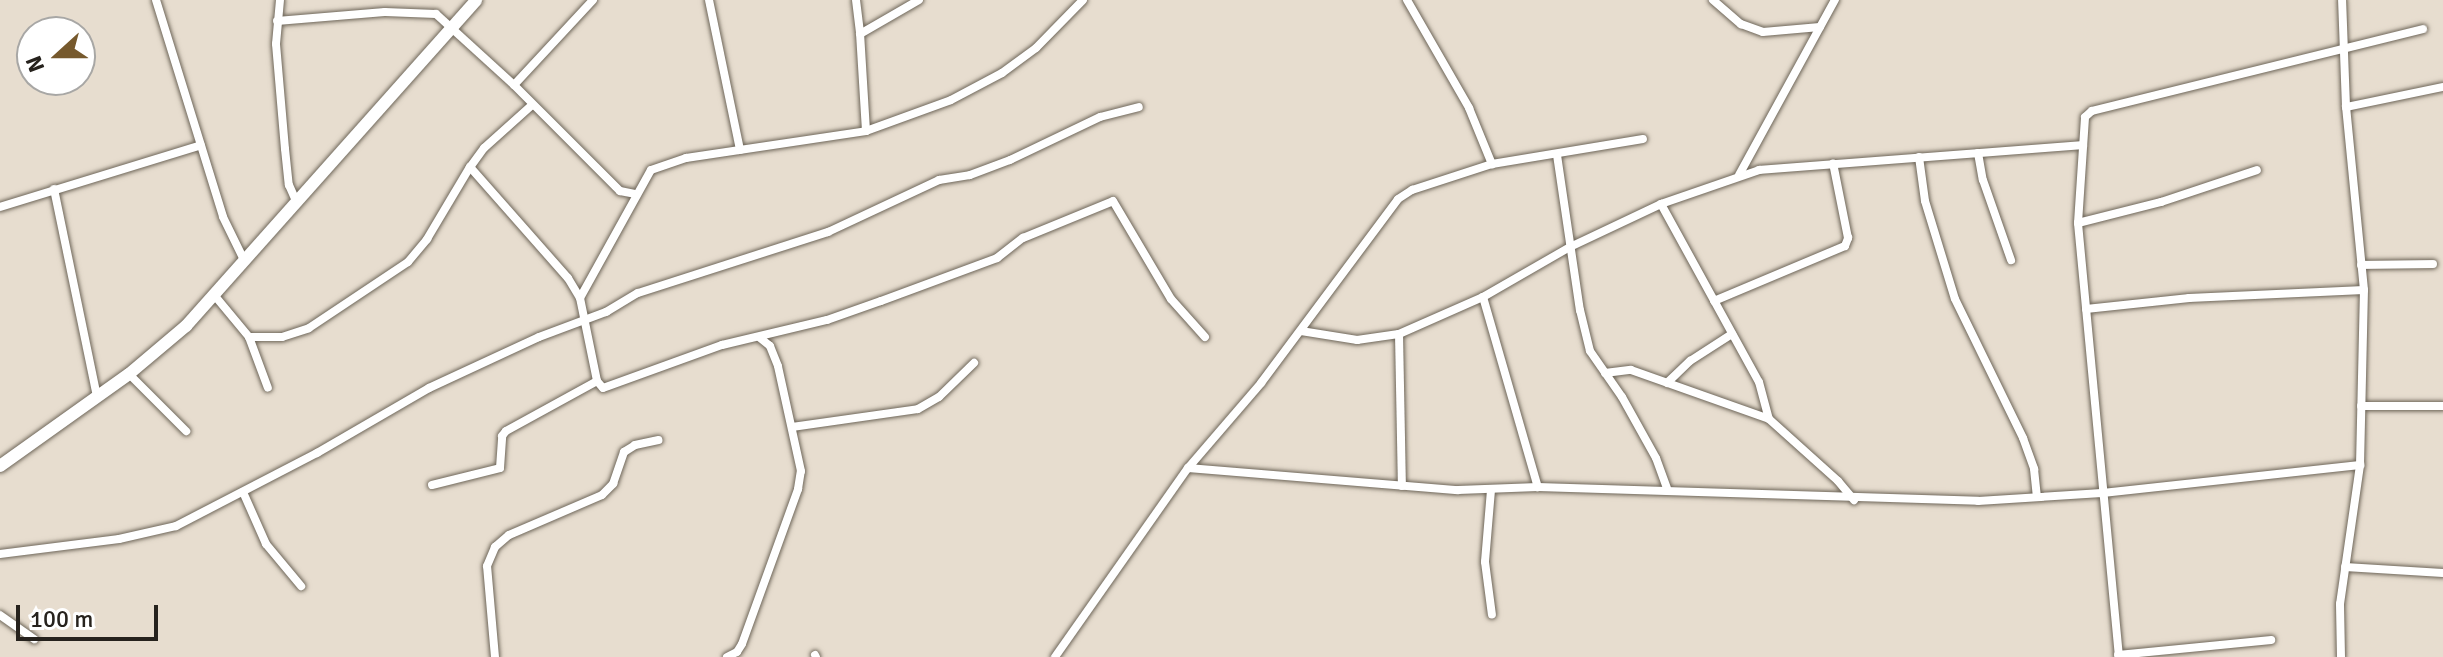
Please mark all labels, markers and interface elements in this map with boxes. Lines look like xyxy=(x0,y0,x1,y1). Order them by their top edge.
north arrow xyxy=(16,16,96,96)
text: N xyxy=(20,52,50,76)
scale bar xyxy=(20,589,162,639)
text: 100 m xyxy=(30,604,93,634)

